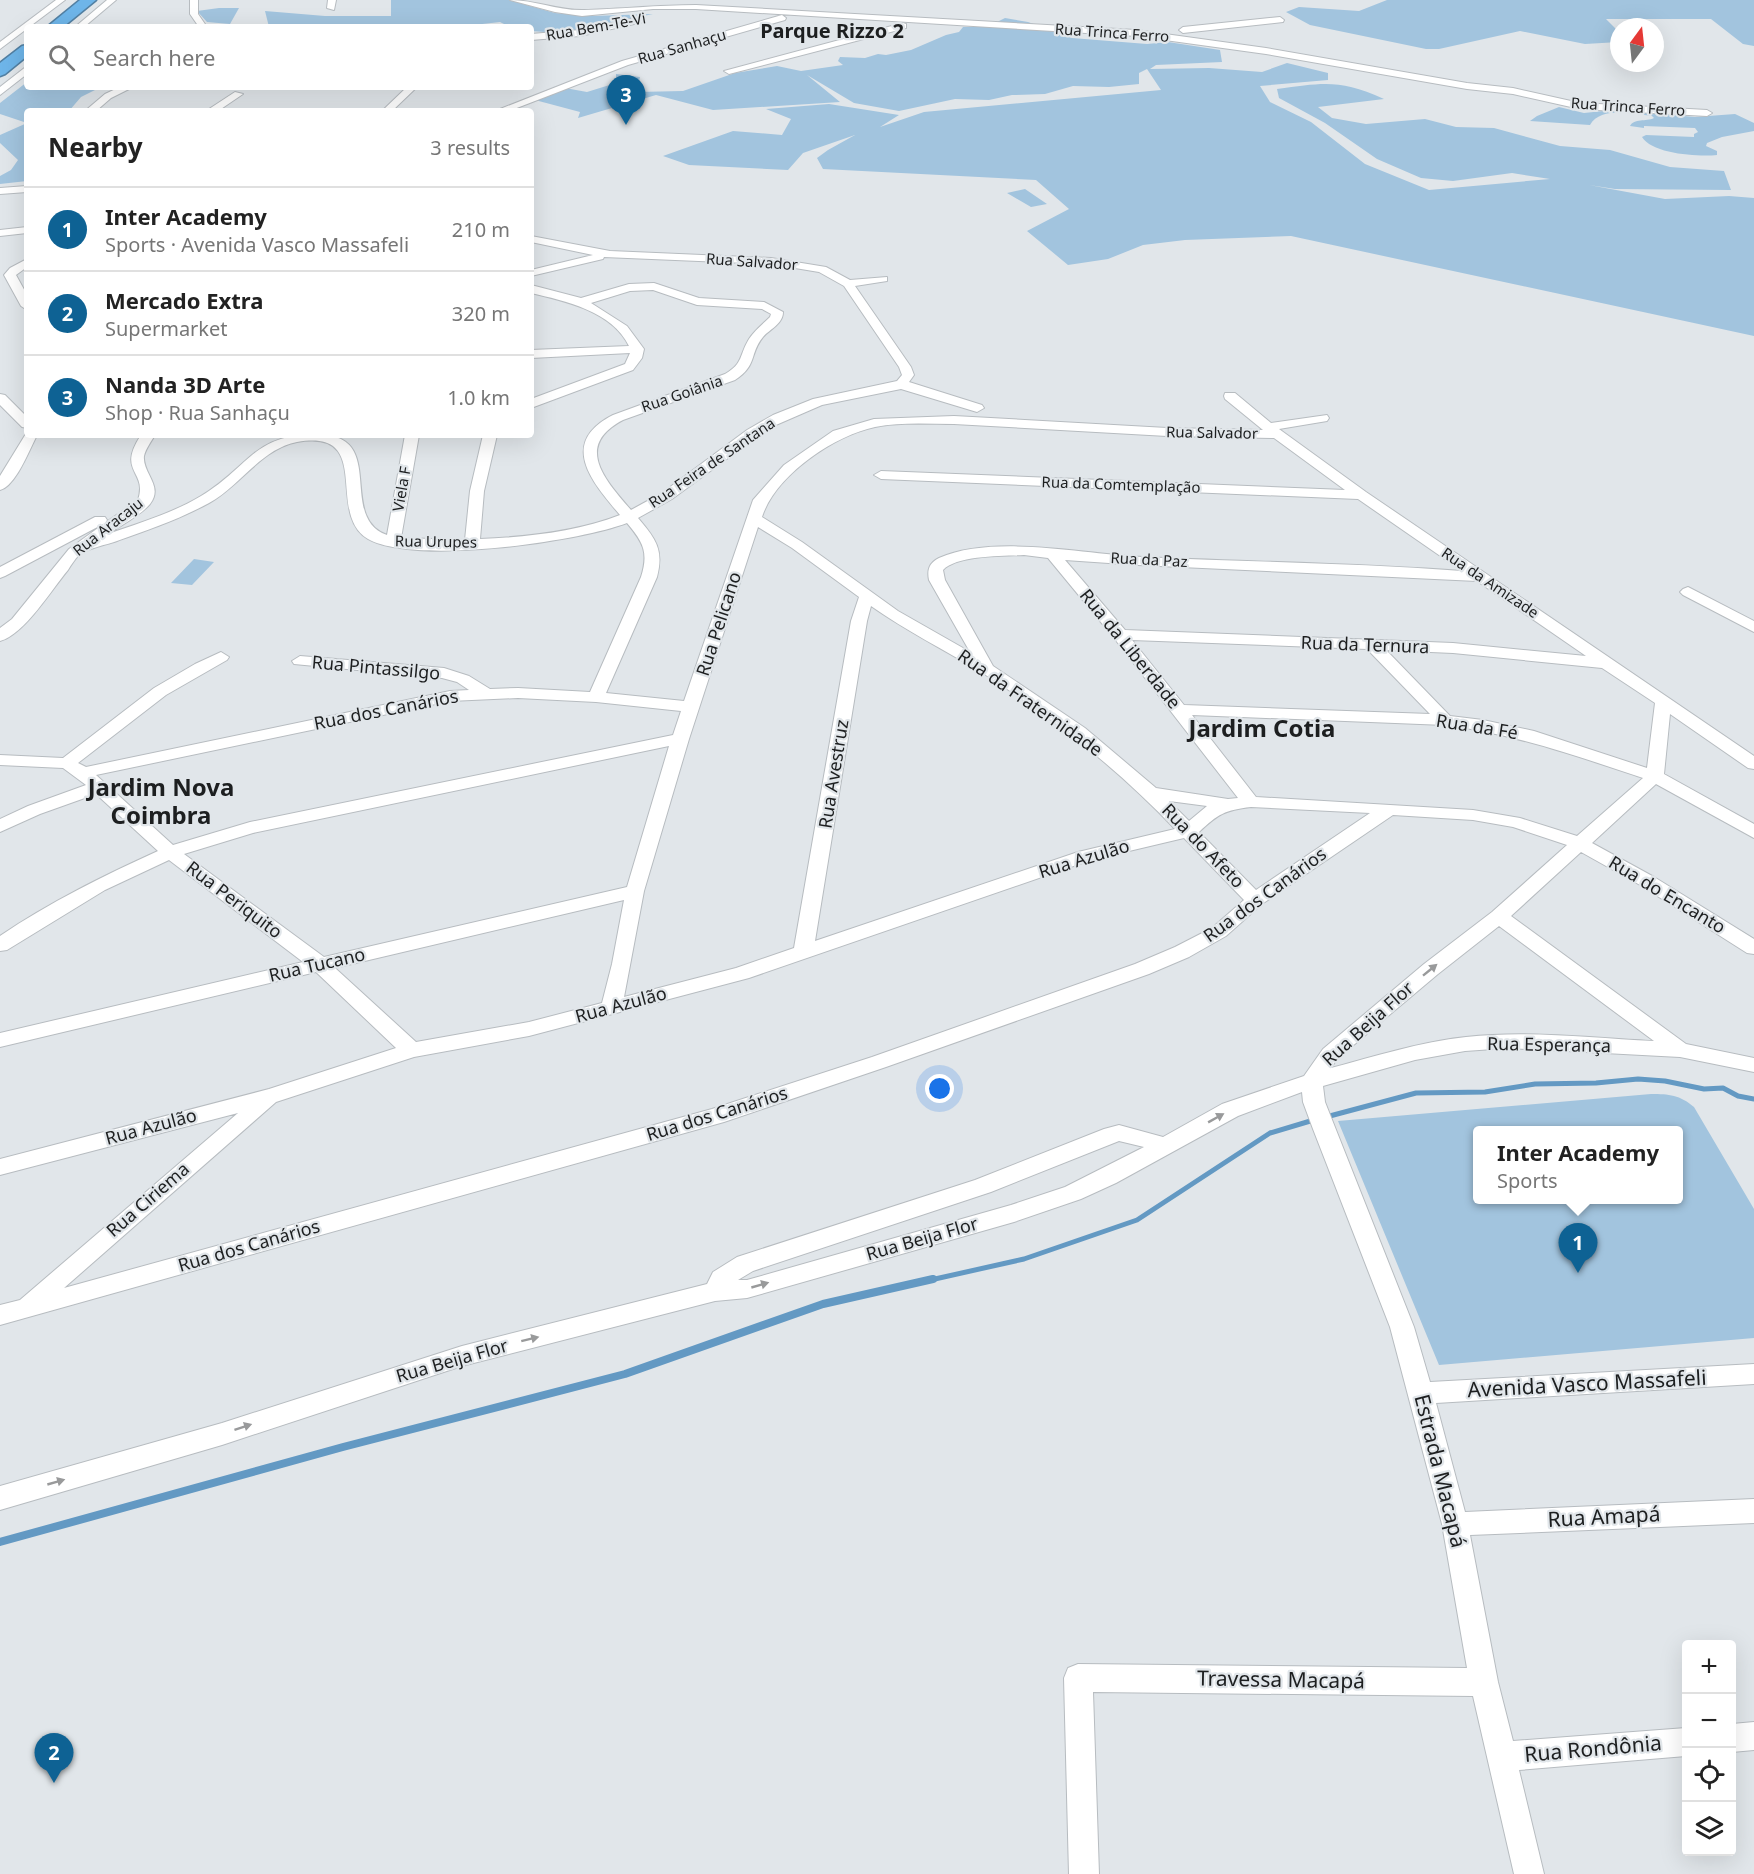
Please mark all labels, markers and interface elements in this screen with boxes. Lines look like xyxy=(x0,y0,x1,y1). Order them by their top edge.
street label: Rua Bem-Te-Vi xyxy=(544,7,647,45)
district label: Parque Rizzo 2 xyxy=(760,17,904,44)
street label: Rua Trinca Ferro xyxy=(1054,18,1170,46)
north arrow xyxy=(1610,18,1664,72)
search box xyxy=(24,24,534,90)
street label: Rua Sanhaçu xyxy=(635,24,728,68)
icon: search xyxy=(45,41,78,74)
text: Search here xyxy=(93,42,215,72)
pin: 3 xyxy=(606,76,646,125)
street label: Rua Trinca Ferro xyxy=(1570,92,1686,120)
text: Nearby xyxy=(48,129,143,165)
text: 3 results xyxy=(430,134,510,161)
text: Inter Academy xyxy=(105,201,267,231)
text: 1 xyxy=(62,216,73,243)
text: 210 m xyxy=(452,216,510,243)
text: Sports · Avenida Vasco Massafeli xyxy=(105,231,409,258)
street label: Rua Salvador xyxy=(705,248,799,274)
text: Mercado Extra xyxy=(105,285,263,315)
text: 2 xyxy=(62,300,73,327)
text: 320 m xyxy=(452,300,510,327)
text: Supermarket xyxy=(105,315,228,342)
text: Nanda 3D Arte xyxy=(105,369,265,399)
street label: Rua Goiânia xyxy=(638,370,725,416)
text: 3 xyxy=(62,384,73,411)
text: 1.0 km xyxy=(447,384,510,411)
text: Shop · Rua Sanhaçu xyxy=(105,399,290,426)
street label: Rua Feira de Santana xyxy=(644,412,778,512)
street label: Rua Salvador xyxy=(1166,421,1258,443)
street label: Viela F xyxy=(387,465,415,513)
street label: Rua da Comtemplação xyxy=(1041,471,1201,497)
street label: Rua Aracaju xyxy=(68,493,146,560)
street label: Rua Urupes xyxy=(395,530,477,552)
street label: Rua da Amizade xyxy=(1438,542,1543,622)
street label: Rua da Paz xyxy=(1110,547,1188,571)
street label: Rua Pelicano xyxy=(690,569,746,679)
street label: Rua da Liberdade xyxy=(1075,583,1187,713)
street label: Rua da Ternura xyxy=(1300,630,1430,658)
street label: Rua da Fraternidade xyxy=(953,643,1108,761)
street label: Rua Pintassilgo xyxy=(311,649,441,685)
street label: Rua dos Canários xyxy=(312,683,460,735)
street label: Rua da Fé xyxy=(1435,708,1520,744)
district label: Jardim Cotia xyxy=(1187,711,1335,744)
street label: Rua Avestruz xyxy=(813,718,853,830)
district label: Jardim Nova Coimbra xyxy=(86,770,234,831)
street label: Rua do Afeto xyxy=(1157,798,1250,893)
street label: Rua Azulão xyxy=(1035,833,1132,883)
street label: Rua dos Canários xyxy=(1198,841,1331,947)
street label: Rua do Encanto xyxy=(1605,850,1730,938)
street label: Rua Periquito xyxy=(182,855,288,943)
street label: Rua Tucano xyxy=(266,941,367,987)
one-way arrow xyxy=(1422,963,1438,976)
street label: Rua Beija Flor xyxy=(1316,975,1419,1071)
street label: Rua Azulão xyxy=(572,980,669,1028)
street label: Rua Esperança xyxy=(1487,1031,1611,1057)
your location xyxy=(925,1074,954,1103)
street label: Rua dos Canários xyxy=(643,1080,790,1146)
street label: Rua Azulão xyxy=(102,1102,199,1150)
one-way arrow xyxy=(1208,1113,1225,1123)
popup xyxy=(1473,1126,1683,1204)
text: Inter Academy xyxy=(1497,1137,1659,1167)
street label: Rua Ciriema xyxy=(101,1157,194,1242)
text: Sports xyxy=(1497,1167,1558,1194)
street label: Rua Beija Flor xyxy=(863,1210,981,1265)
street label: Rua dos Canários xyxy=(175,1213,323,1277)
pin: 1 xyxy=(1558,1224,1598,1273)
one-way arrow xyxy=(751,1280,769,1289)
street label: Rua Beija Flor xyxy=(393,1332,511,1387)
one-way arrow xyxy=(521,1333,539,1343)
street label: Avenida Vasco Massafeli xyxy=(1467,1363,1707,1403)
street label: Estrada Macapá xyxy=(1408,1391,1474,1550)
one-way arrow xyxy=(234,1422,252,1431)
one-way arrow xyxy=(47,1477,65,1486)
street label: Rua Amapá xyxy=(1547,1499,1661,1533)
map controls xyxy=(1682,1640,1736,1856)
button: + xyxy=(1682,1640,1736,1694)
street label: Travessa Macapá xyxy=(1197,1664,1365,1694)
button: − xyxy=(1682,1694,1736,1748)
street label: Rua Rondônia xyxy=(1523,1728,1663,1768)
pin: 2 xyxy=(34,1734,74,1783)
button: locate xyxy=(1682,1748,1736,1802)
button: layers xyxy=(1682,1802,1736,1856)

